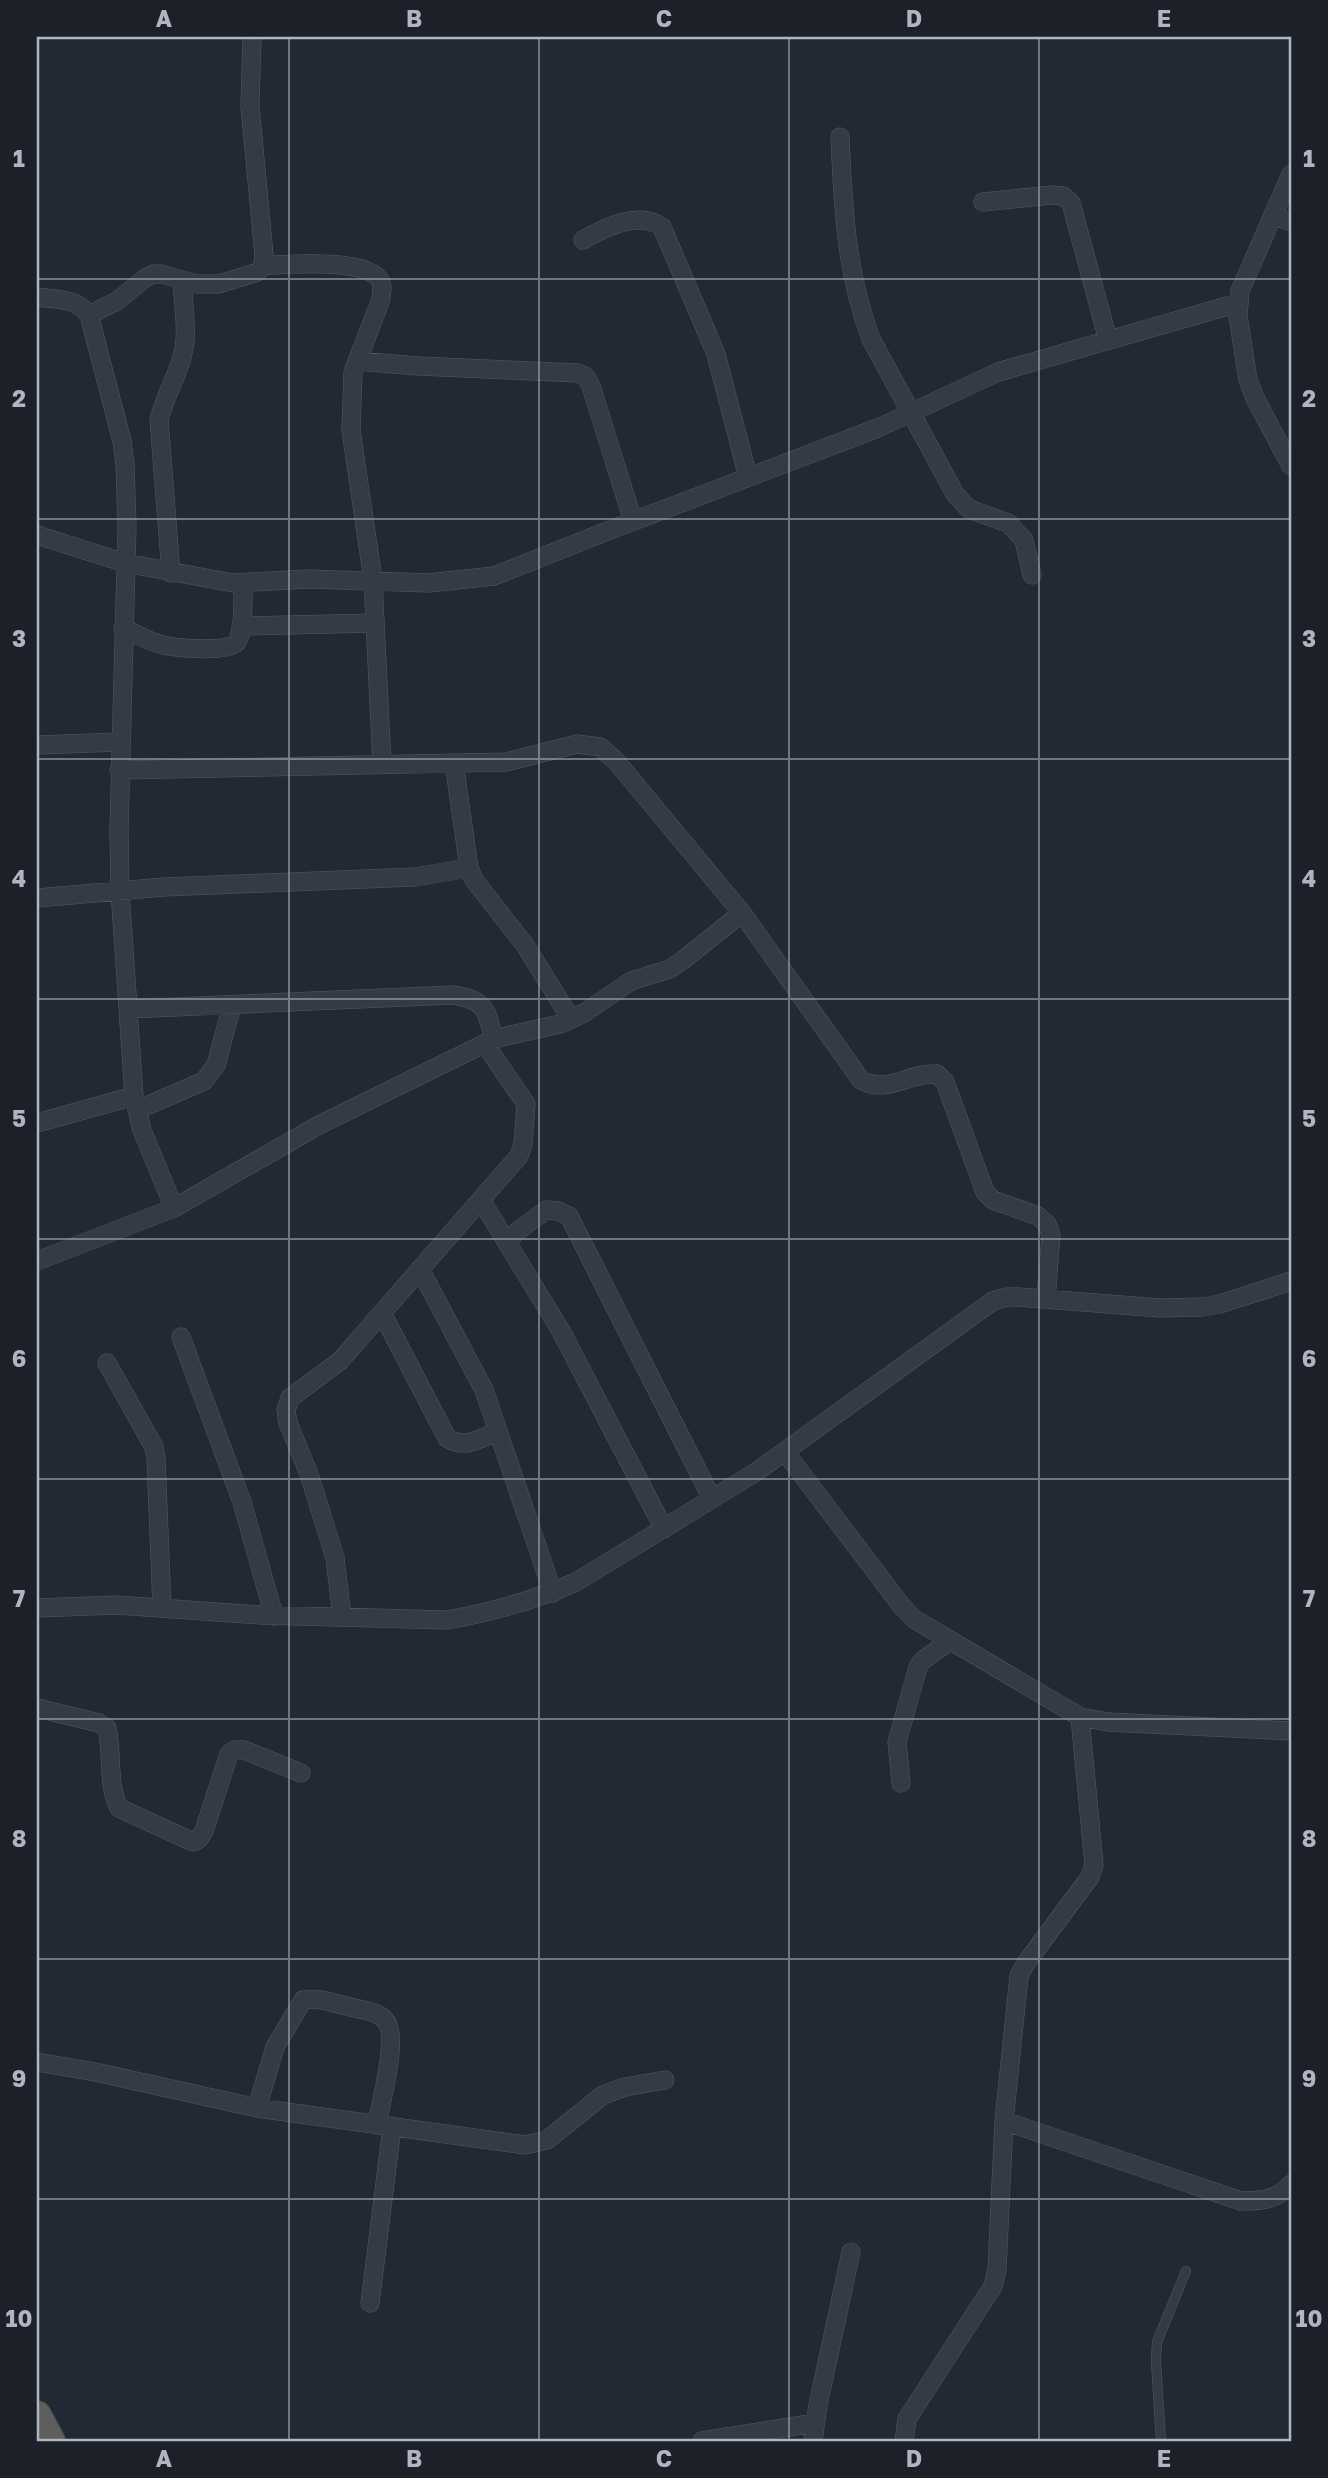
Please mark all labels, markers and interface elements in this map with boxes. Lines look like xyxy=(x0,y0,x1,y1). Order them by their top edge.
text: A xyxy=(156,4,173,32)
text: B xyxy=(406,4,422,32)
text: C xyxy=(656,4,672,32)
text: D xyxy=(906,4,922,32)
text: E xyxy=(1157,4,1171,32)
text: 1 xyxy=(13,144,25,172)
text: 1 xyxy=(1303,144,1315,172)
text: 2 xyxy=(12,384,26,412)
text: 2 xyxy=(1302,384,1316,412)
text: 3 xyxy=(12,624,26,652)
text: 3 xyxy=(1302,624,1316,652)
text: 4 xyxy=(12,864,26,892)
text: 4 xyxy=(1302,864,1316,892)
text: 5 xyxy=(12,1104,26,1132)
text: 5 xyxy=(1302,1104,1316,1132)
text: 6 xyxy=(12,1344,26,1372)
text: 6 xyxy=(1302,1344,1316,1372)
text: 7 xyxy=(13,1584,25,1612)
text: 7 xyxy=(1303,1584,1315,1612)
text: 8 xyxy=(12,1824,26,1852)
text: 8 xyxy=(1302,1824,1316,1852)
text: 9 xyxy=(12,2064,26,2092)
text: 9 xyxy=(1302,2064,1316,2092)
text: 10 xyxy=(6,2304,32,2332)
text: 10 xyxy=(1296,2304,1322,2332)
text: A xyxy=(156,2444,173,2472)
text: B xyxy=(406,2444,422,2472)
text: C xyxy=(656,2444,672,2472)
text: D xyxy=(906,2444,922,2472)
text: E xyxy=(1157,2444,1171,2472)

